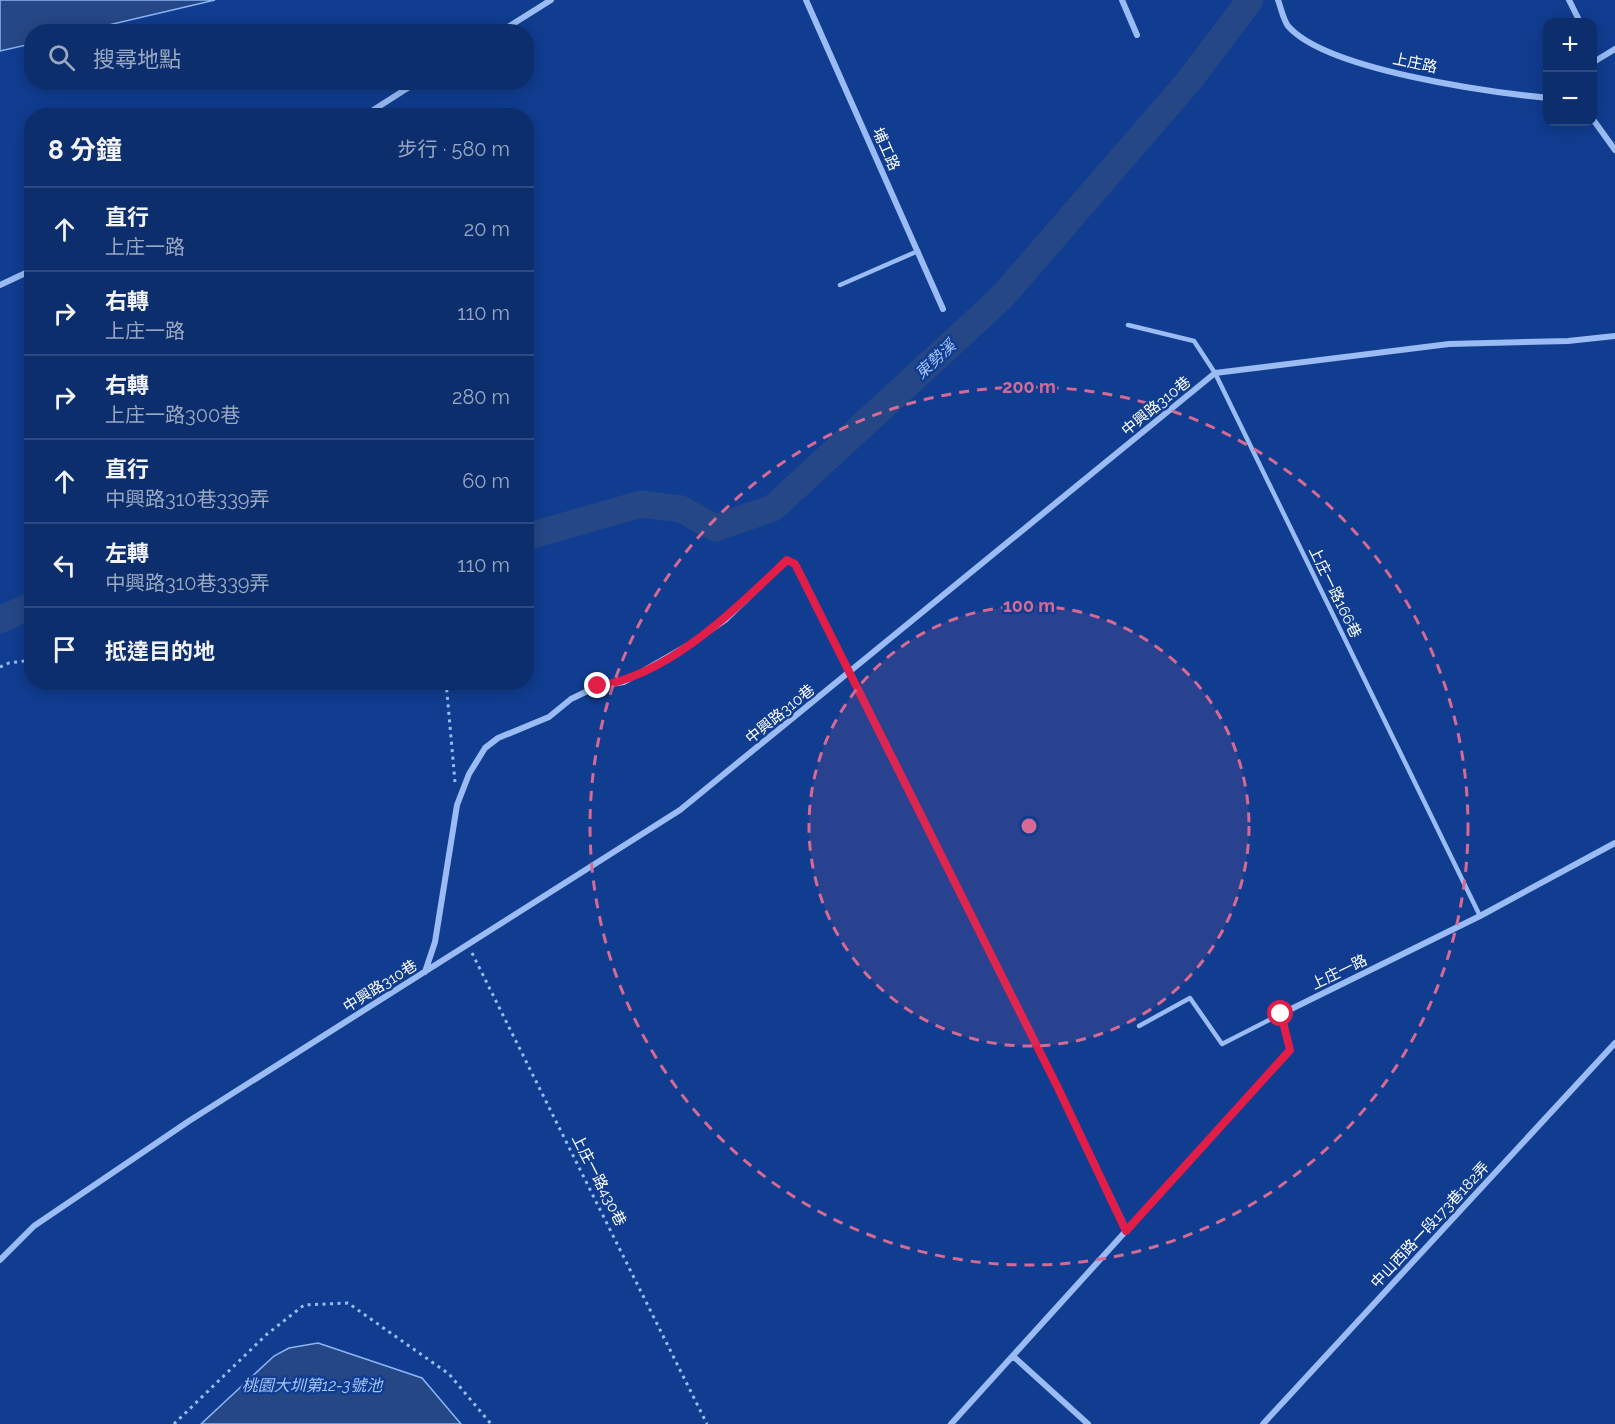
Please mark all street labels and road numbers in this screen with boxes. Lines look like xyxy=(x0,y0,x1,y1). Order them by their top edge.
street label: 上庄路 xyxy=(1391,50,1439,76)
street label: 埔工路 xyxy=(869,125,903,173)
street label: 中興路310巷 xyxy=(1118,373,1194,439)
street label: 上庄一路166巷 xyxy=(1305,543,1365,641)
street label: 中興路310巷 xyxy=(742,681,818,747)
street label: 上庄一路 xyxy=(1308,951,1370,993)
street label: 中興路310巷 xyxy=(340,956,420,1016)
street label: 上庄一路430巷 xyxy=(568,1131,630,1229)
street label: 中山西路一段173巷182弄 xyxy=(1367,1158,1493,1292)

